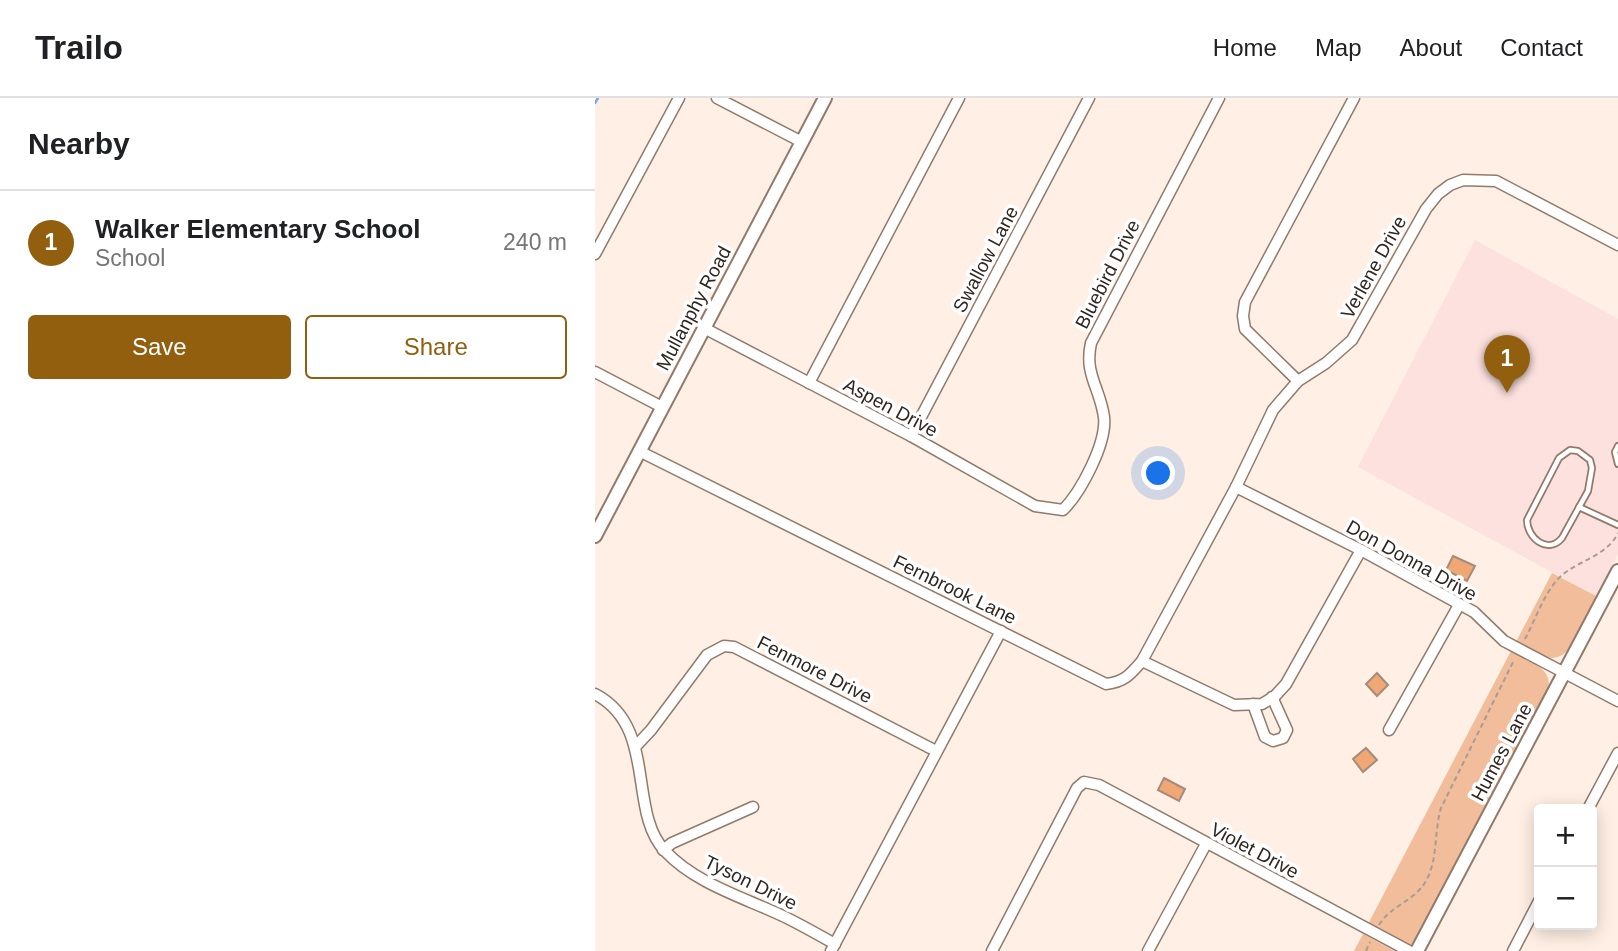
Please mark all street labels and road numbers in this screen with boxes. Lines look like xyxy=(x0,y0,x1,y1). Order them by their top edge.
street label: Swallow Lane xyxy=(949,203,1022,316)
street label: Verlene Drive xyxy=(1337,212,1410,322)
street label: Bluebird Drive xyxy=(1071,216,1144,332)
street label: Mullanphy Road xyxy=(652,243,735,374)
street label: Aspen Drive xyxy=(840,374,941,441)
street label: Don Donna Drive xyxy=(1343,516,1481,605)
street label: Fernbrook Lane xyxy=(890,551,1020,628)
street label: Fenmore Drive xyxy=(754,632,876,707)
street label: Humes Lane xyxy=(1467,700,1536,805)
street label: Violet Drive xyxy=(1207,818,1302,882)
street label: Tyson Drive xyxy=(701,851,800,914)

